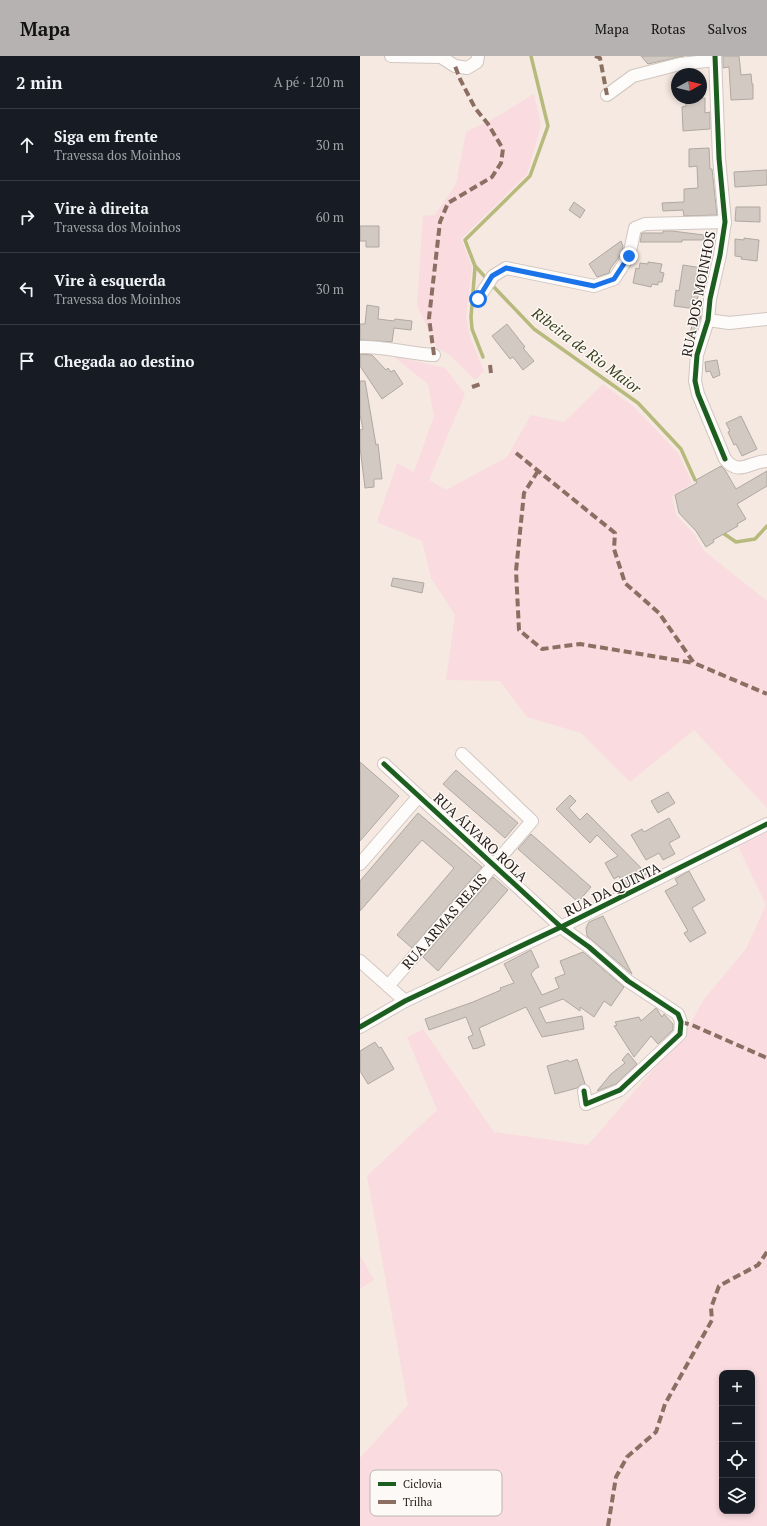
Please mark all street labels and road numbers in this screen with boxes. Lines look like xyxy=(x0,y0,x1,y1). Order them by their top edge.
street label: RUA DOS MOINHOS xyxy=(676,229,720,359)
street label: RUA ÁLVARO ROLA xyxy=(430,788,533,886)
street label: RUA DA QUINTA xyxy=(561,857,664,921)
street label: RUA ARMAS REAIS xyxy=(397,869,491,973)

